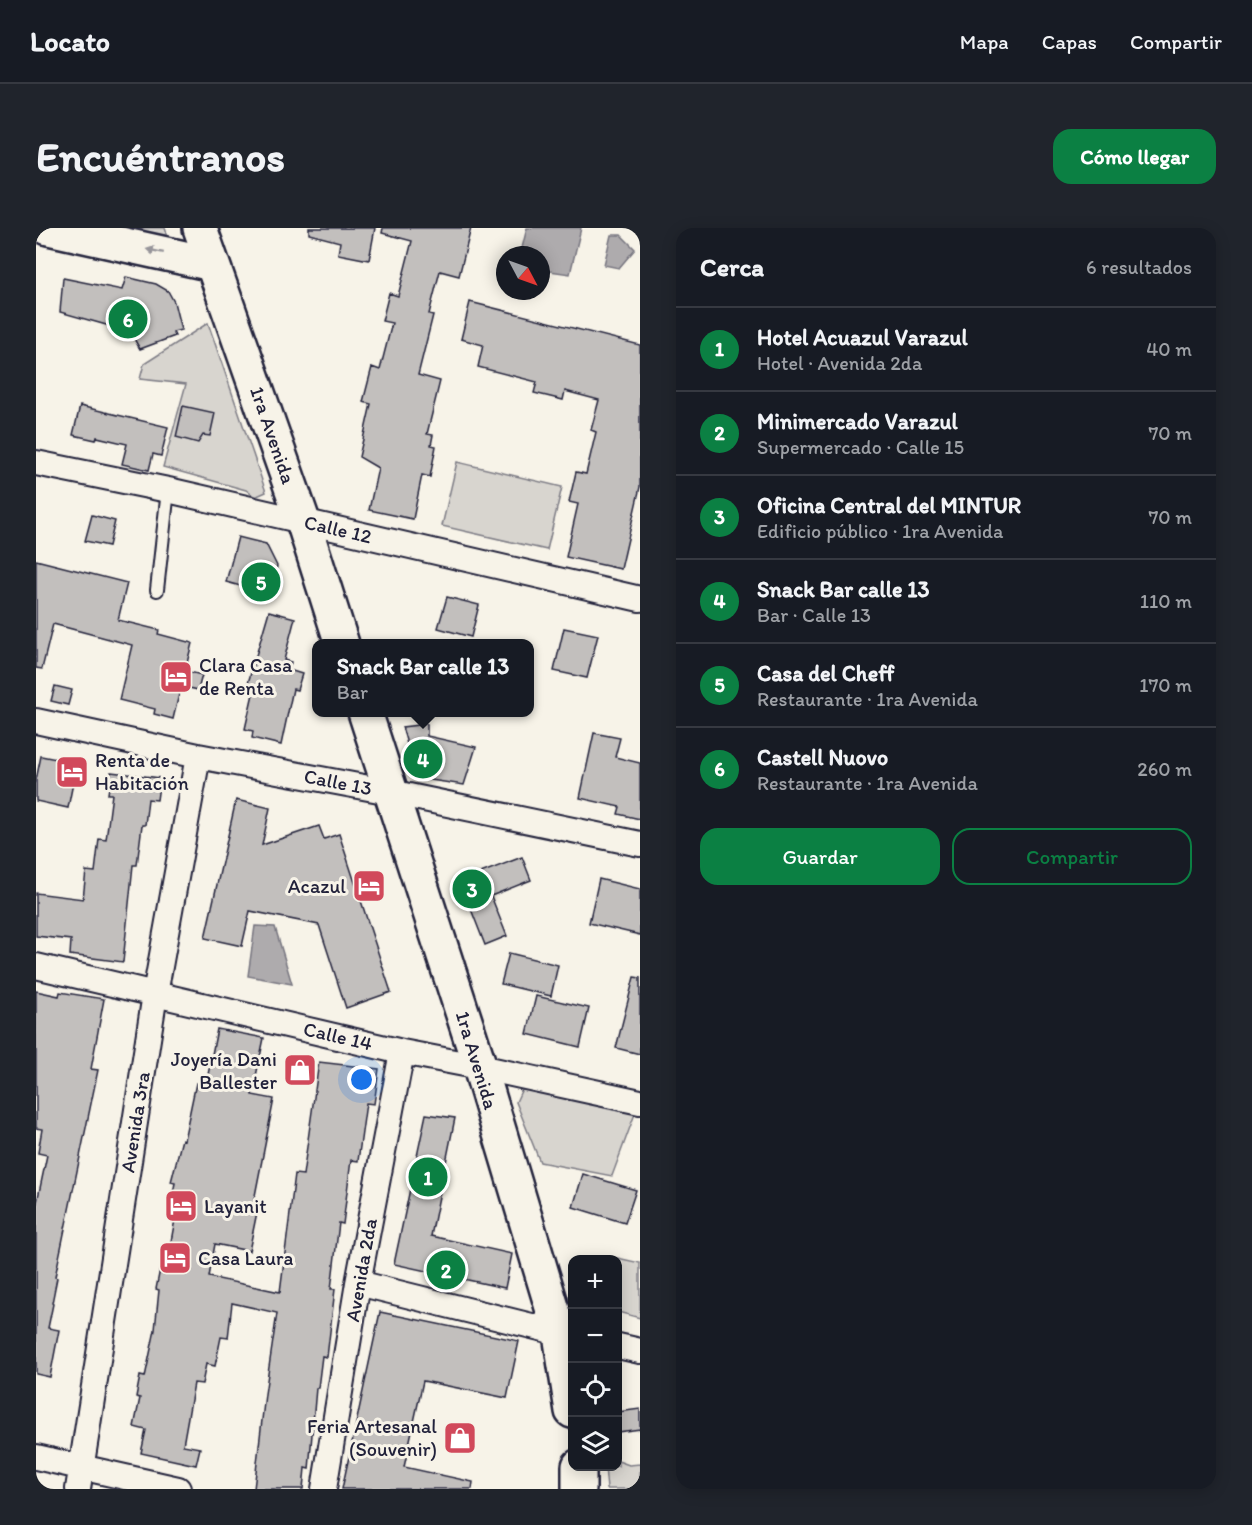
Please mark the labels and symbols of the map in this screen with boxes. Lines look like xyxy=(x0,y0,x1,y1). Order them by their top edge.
one-way arrow xyxy=(145,246,164,255)
north arrow xyxy=(496,246,550,300)
pin: 6 xyxy=(108,296,148,341)
street label: 1ra Avenida xyxy=(245,383,301,487)
street label: Calle 12 xyxy=(302,510,374,548)
pin: 5 xyxy=(242,560,280,604)
place label: Clara Casa de Renta xyxy=(199,653,293,700)
hotel icon: Clara Casa de Renta xyxy=(158,659,194,695)
pin: 4 xyxy=(404,736,442,782)
place label: Renta de Habitación xyxy=(95,748,189,795)
hotel icon: Renta de Habitación xyxy=(54,754,90,790)
street label: Calle 13 xyxy=(302,764,374,800)
pin: 3 xyxy=(452,866,492,912)
hotel icon: Acazul xyxy=(351,868,387,904)
place label: Acazul xyxy=(288,874,346,898)
street label: 1ra Avenida xyxy=(451,1008,503,1113)
street label: Calle 14 xyxy=(301,1016,375,1056)
place label: Joyería Dani Ballester xyxy=(171,1047,277,1094)
shop icon: Joyería Dani Ballester xyxy=(282,1052,318,1088)
your location xyxy=(347,1065,376,1094)
street label: Avenida 3ra xyxy=(115,1069,155,1174)
pin: 1 xyxy=(408,1154,448,1200)
hotel icon: Layanit xyxy=(163,1188,199,1224)
place label: Layanit xyxy=(204,1194,267,1218)
street label: Avenida 2da xyxy=(340,1216,382,1324)
hotel icon: Casa Laura xyxy=(157,1240,193,1276)
place label: Casa Laura xyxy=(198,1246,294,1270)
pin: 2 xyxy=(426,1248,466,1292)
place label: Feria Artesanal (Souvenir) xyxy=(307,1414,437,1461)
shop icon: Feria Artesanal (Souvenir) xyxy=(442,1420,478,1456)

